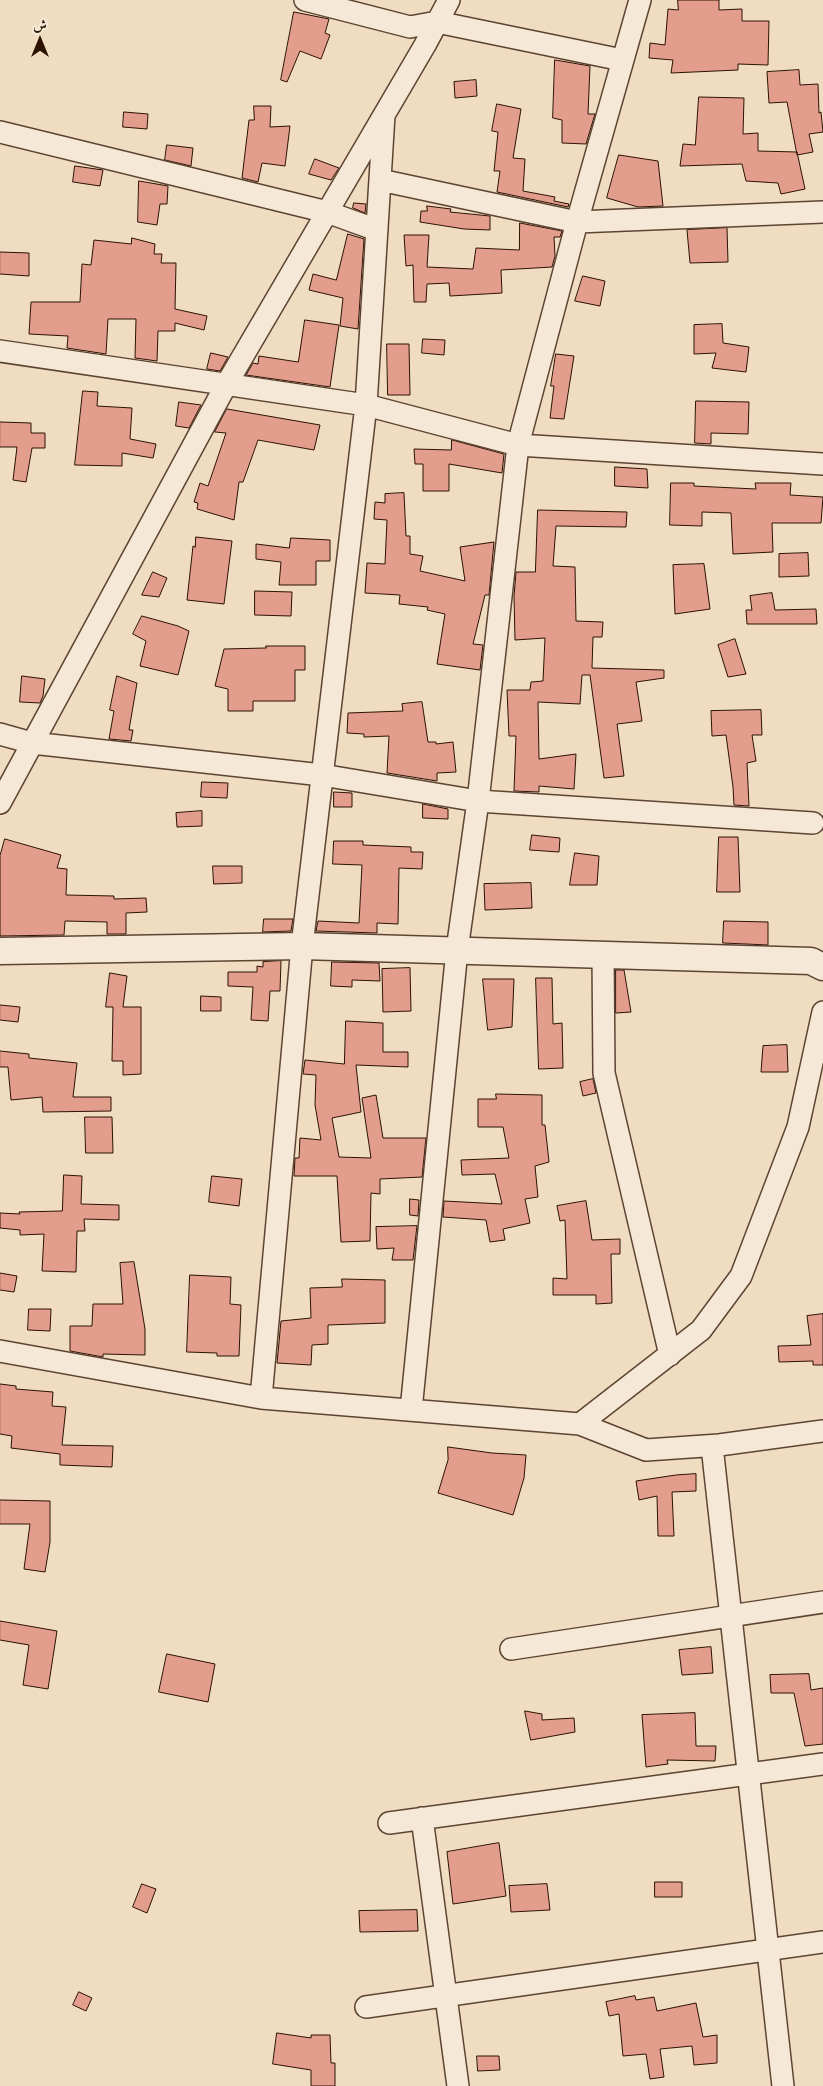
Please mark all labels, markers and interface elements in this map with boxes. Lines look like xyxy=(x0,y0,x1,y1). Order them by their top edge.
north arrow xyxy=(15,15,65,65)
text: ش xyxy=(33,16,47,34)

